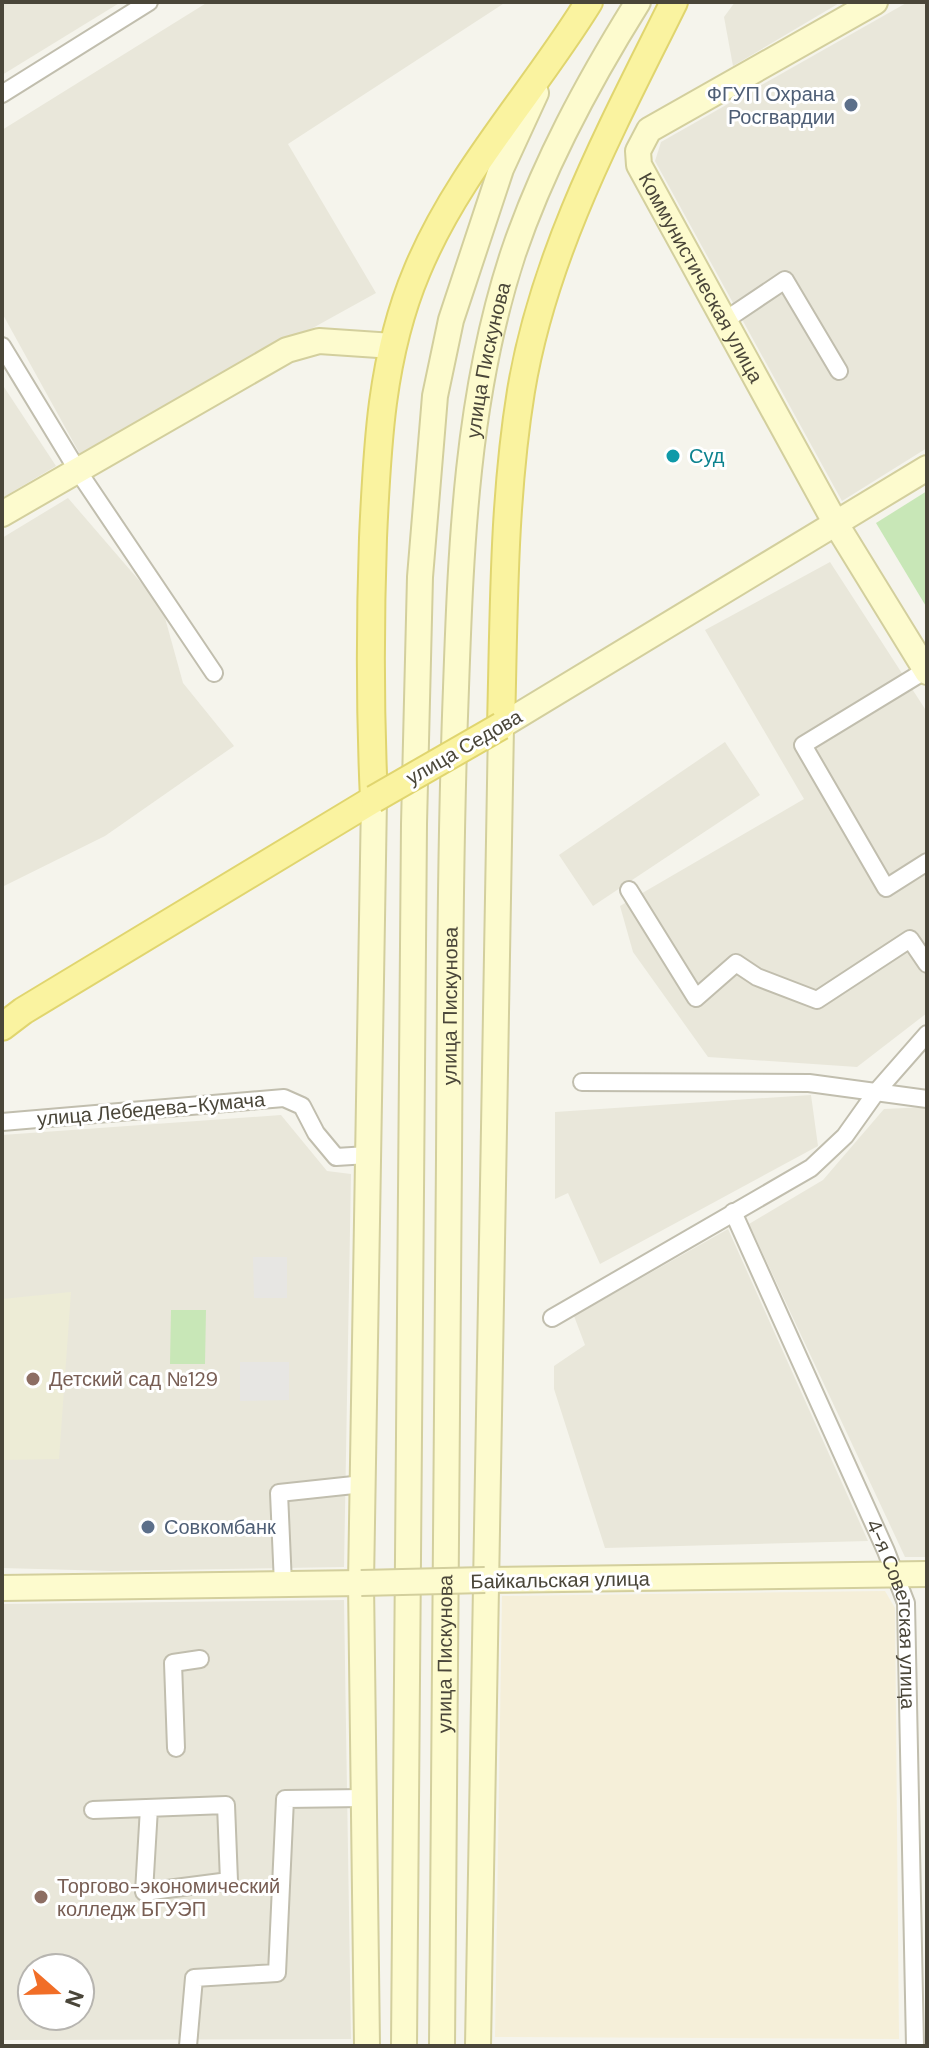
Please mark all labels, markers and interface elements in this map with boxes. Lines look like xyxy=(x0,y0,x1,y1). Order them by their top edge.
place label: ФГУП Охрана Росгвардии xyxy=(707,81,836,130)
marker: ФГУП Охрана Росгвардии xyxy=(842,96,860,114)
street label: Коммунистическая улица xyxy=(633,168,769,388)
street label: улица Пискунова xyxy=(460,278,517,440)
place label: Суд xyxy=(689,443,725,469)
marker: Суд xyxy=(664,447,682,465)
street label: улица Седова xyxy=(401,703,527,791)
street label: улица Пискунова xyxy=(436,926,464,1085)
street label: улица Лебедева-Кумача xyxy=(36,1086,267,1132)
place label: Детский сад №129 xyxy=(49,1366,218,1392)
marker: Детский сад №129 xyxy=(24,1370,42,1388)
place label: Совкомбанк xyxy=(164,1514,276,1540)
street label: 4-я Советская улица xyxy=(860,1515,921,1710)
marker: Совкомбанк xyxy=(139,1518,157,1536)
street label: Байкальская улица xyxy=(470,1565,651,1595)
street label: улица Пискунова xyxy=(431,1574,458,1733)
place label: Торгово-экономический колледж БГУЭП xyxy=(57,1873,280,1922)
marker: Торгово-экономический колледж БГУЭП xyxy=(32,1888,50,1906)
north arrow xyxy=(16,1952,96,2032)
text: N xyxy=(58,1986,91,2011)

